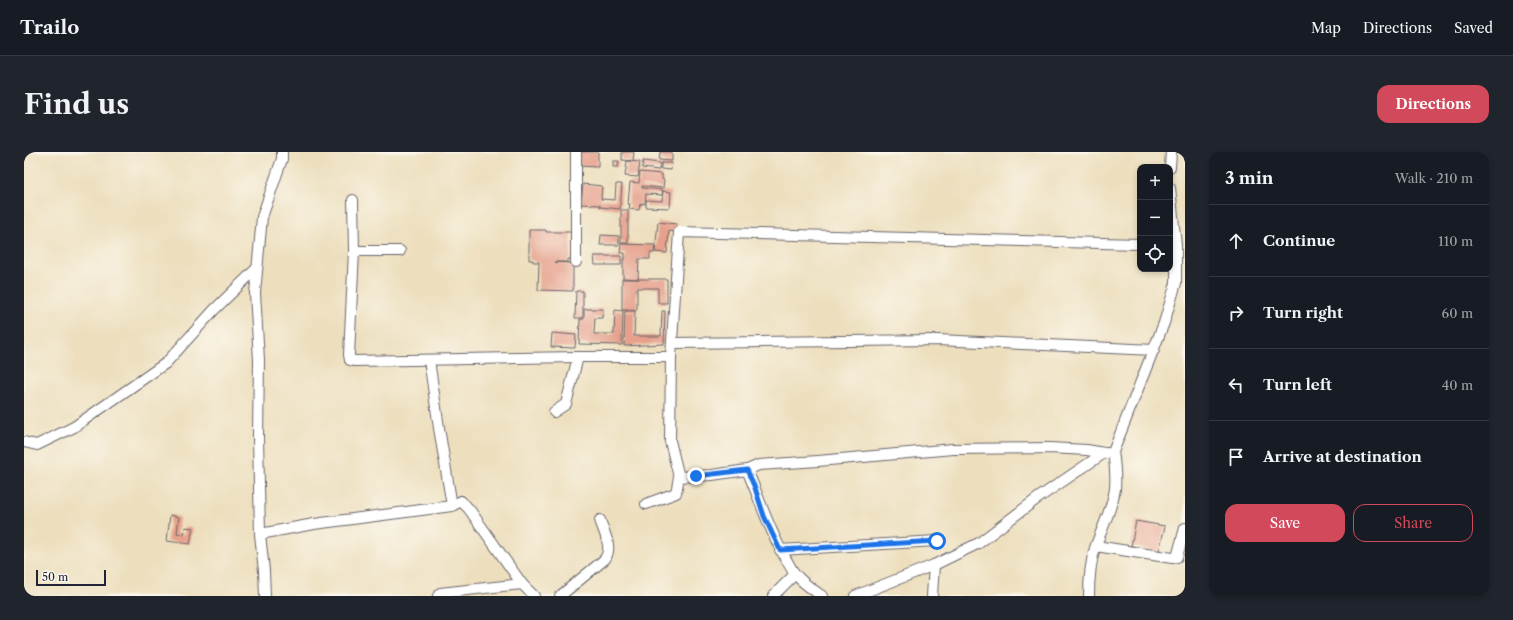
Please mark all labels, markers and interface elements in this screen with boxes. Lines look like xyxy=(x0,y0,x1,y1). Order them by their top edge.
text: Trailo xyxy=(20,16,79,39)
text: Map xyxy=(1311,19,1341,37)
text: Directions xyxy=(1363,19,1432,37)
text: Saved xyxy=(1454,19,1493,37)
button: Directions xyxy=(1377,85,1489,123)
text: Find us xyxy=(24,87,129,121)
map controls xyxy=(1137,164,1173,272)
button: + xyxy=(1137,164,1173,200)
text: 3 min xyxy=(1225,168,1274,188)
text: Walk · 210 m xyxy=(1395,170,1473,186)
button: − xyxy=(1137,200,1173,236)
icon: ahead xyxy=(1225,230,1247,252)
text: Continue xyxy=(1263,231,1335,250)
text: 110 m xyxy=(1438,233,1473,249)
button: locate xyxy=(1137,236,1173,272)
icon: right xyxy=(1225,302,1247,324)
text: Turn right xyxy=(1263,303,1343,322)
text: 60 m xyxy=(1442,305,1473,321)
icon: left xyxy=(1225,374,1247,396)
text: Turn left xyxy=(1263,375,1332,394)
text: 40 m xyxy=(1442,377,1473,393)
icon: arrive xyxy=(1225,446,1247,468)
text: Arrive at destination xyxy=(1263,447,1422,466)
route end xyxy=(687,467,705,485)
button: Save xyxy=(1225,504,1345,542)
button: Share xyxy=(1353,504,1473,542)
route start xyxy=(928,532,946,550)
scale bar xyxy=(36,568,106,587)
text: 50 m xyxy=(42,570,68,584)

